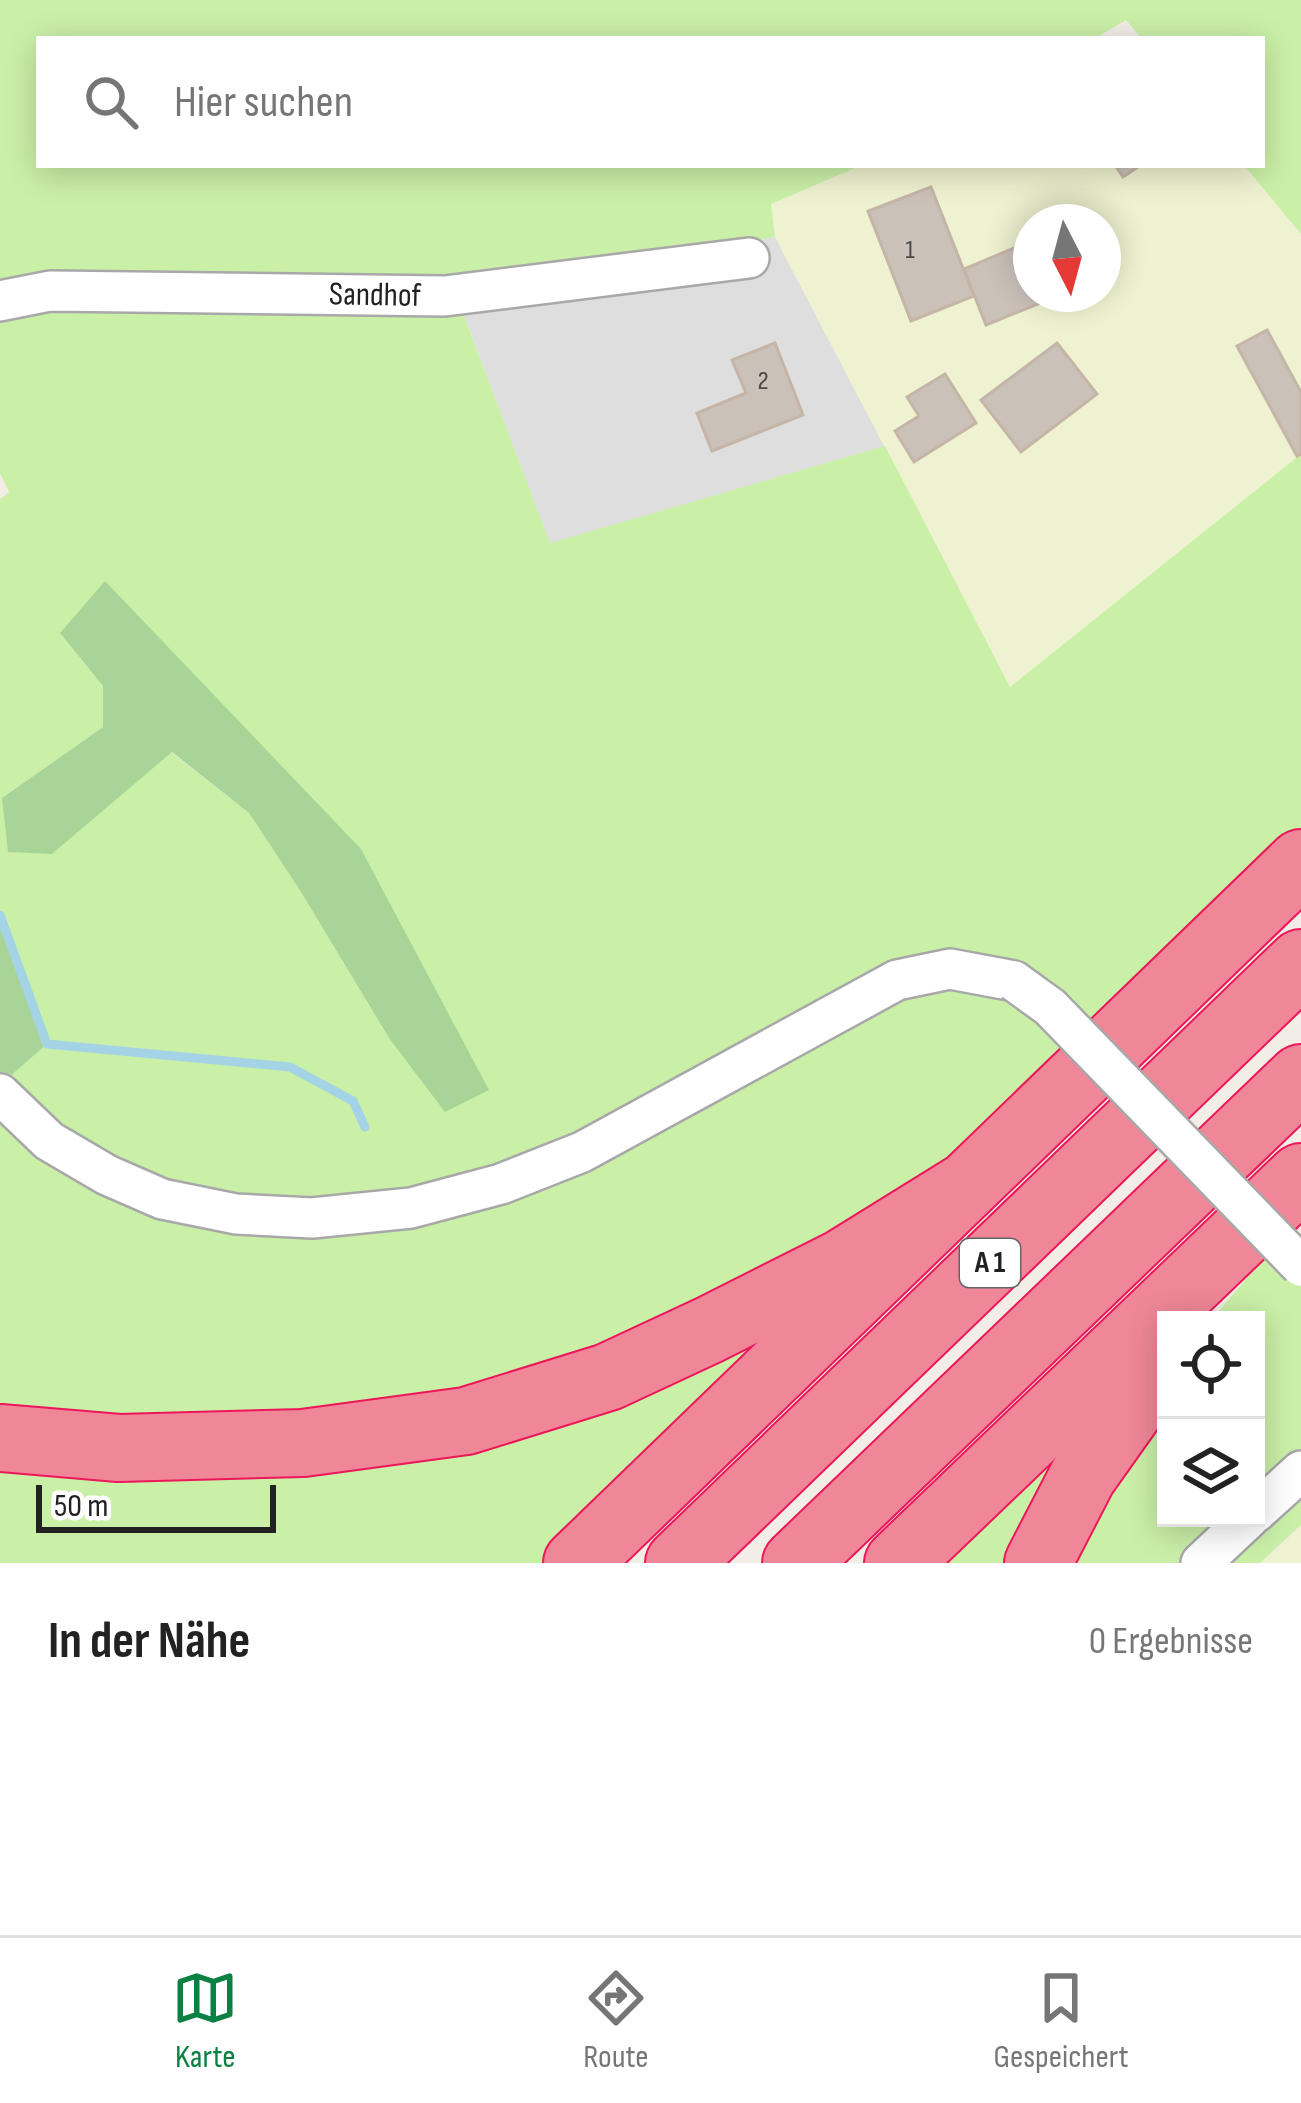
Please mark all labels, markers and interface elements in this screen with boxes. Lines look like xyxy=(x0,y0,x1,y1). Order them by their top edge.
search box xyxy=(36,36,1265,168)
icon: search xyxy=(78,69,144,135)
text: Hier suchen xyxy=(174,75,353,130)
north arrow xyxy=(1013,204,1121,312)
house number: 1 xyxy=(905,234,915,266)
street label: Sandhof xyxy=(329,274,422,316)
house number: 2 xyxy=(757,365,769,397)
road number: A 1 xyxy=(960,1239,1020,1287)
map controls xyxy=(1157,1311,1265,1527)
button: locate xyxy=(1157,1311,1265,1419)
button: layers xyxy=(1157,1419,1265,1527)
scale bar xyxy=(36,1479,276,1532)
text: 50 m xyxy=(54,1486,108,1526)
text: In der Nähe xyxy=(48,1611,250,1672)
text: 0 Ergebnisse xyxy=(1089,1618,1253,1665)
tab: Karte xyxy=(172,1965,238,2077)
tab: Route xyxy=(583,1965,649,2077)
tab: Gespeichert xyxy=(993,1965,1129,2077)

